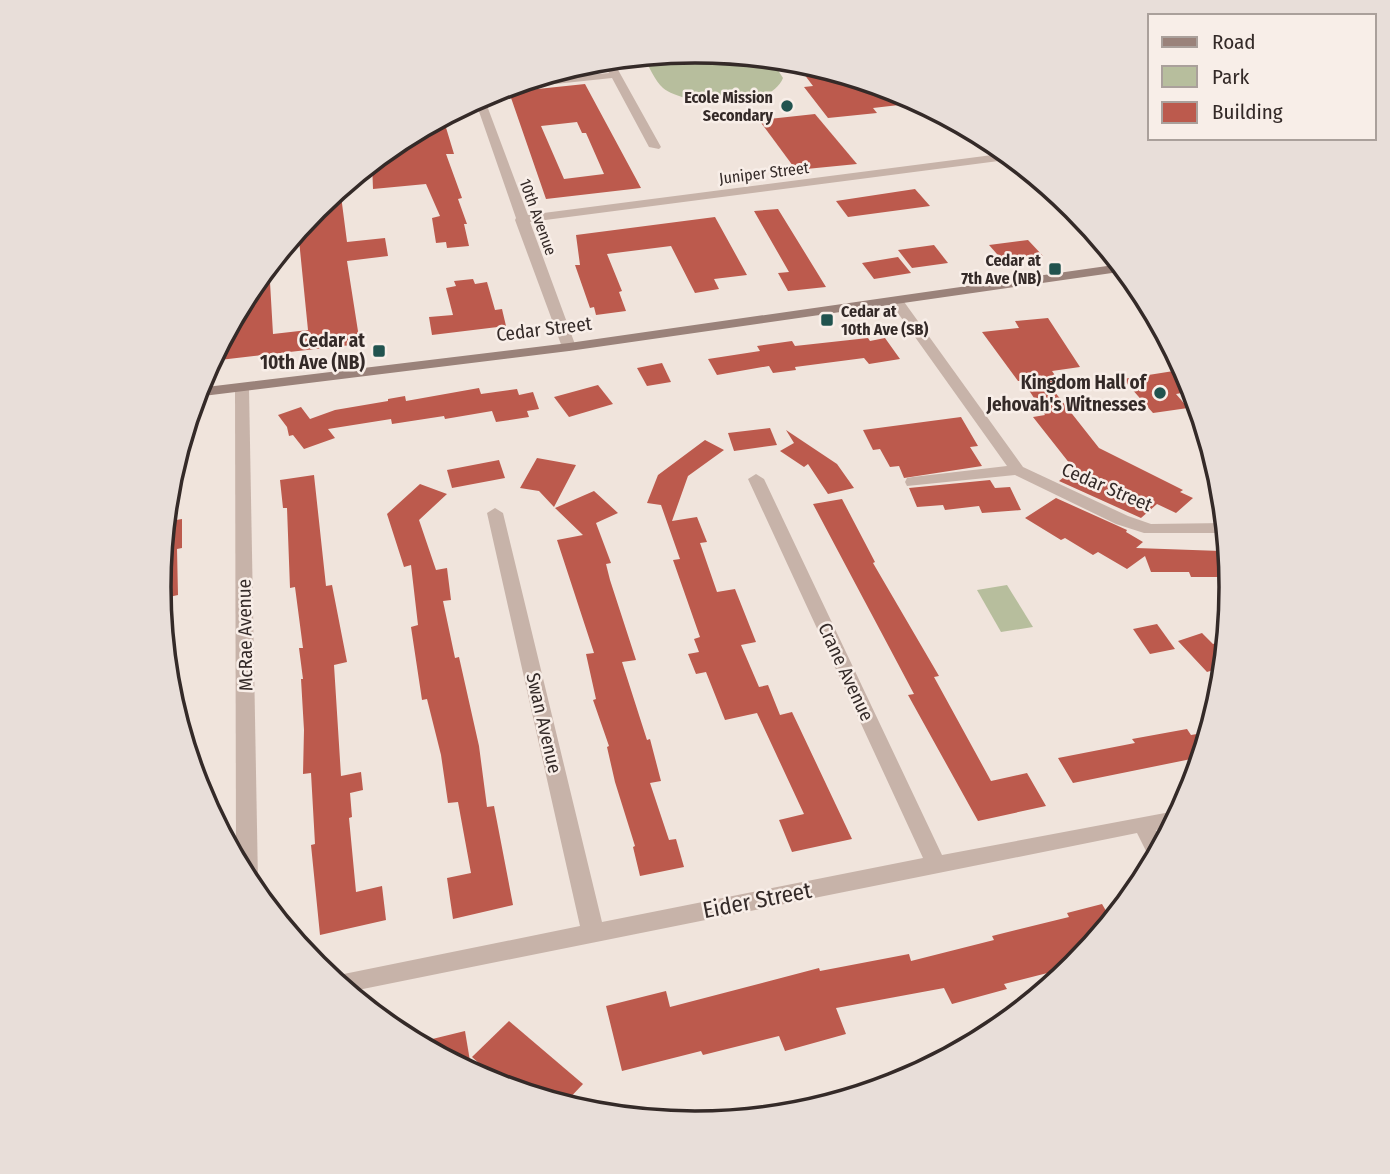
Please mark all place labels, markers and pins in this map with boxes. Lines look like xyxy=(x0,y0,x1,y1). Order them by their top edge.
place label: Ecole Mission Secondary xyxy=(684,88,773,125)
marker: Ecole Mission Secondary xyxy=(779,98,795,114)
place label: Cedar at 7th Ave (NB) xyxy=(961,251,1041,288)
marker: Cedar at 7th Ave (NB) xyxy=(1047,261,1063,277)
place label: Cedar at 10th Ave (SB) xyxy=(841,302,928,339)
marker: Cedar at 10th Ave (SB) xyxy=(819,312,835,328)
place label: Cedar at 10th Ave (NB) xyxy=(260,329,365,374)
marker: Cedar at 10th Ave (NB) xyxy=(371,343,387,359)
place label: Kingdom Hall of Jehovah's Witnesses xyxy=(985,371,1148,416)
marker: Kingdom Hall of Jehovah's Witnesses xyxy=(1152,385,1168,401)

